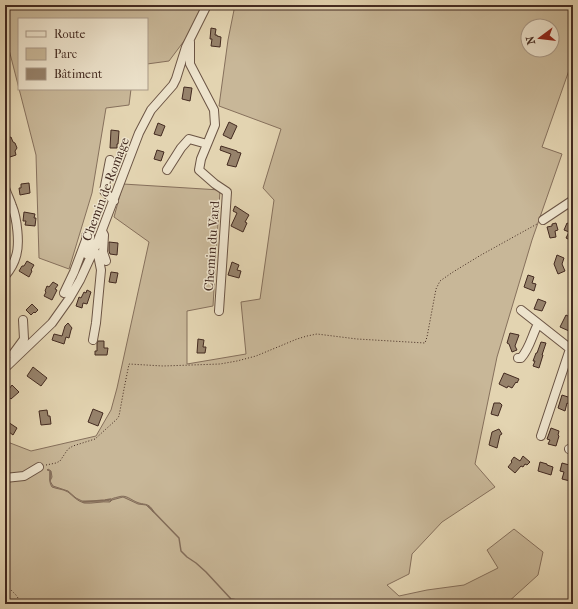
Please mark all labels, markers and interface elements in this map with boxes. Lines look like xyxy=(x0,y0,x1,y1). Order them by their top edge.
legend xyxy=(18,18,148,90)
north arrow xyxy=(520,18,560,58)
text: Route xyxy=(54,27,86,41)
text: N xyxy=(523,34,538,46)
text: Parc xyxy=(54,47,77,61)
text: Bâtiment xyxy=(54,67,103,81)
street label: Chemin de Romage xyxy=(79,135,132,243)
street label: Chemin du Vard xyxy=(201,199,222,292)

